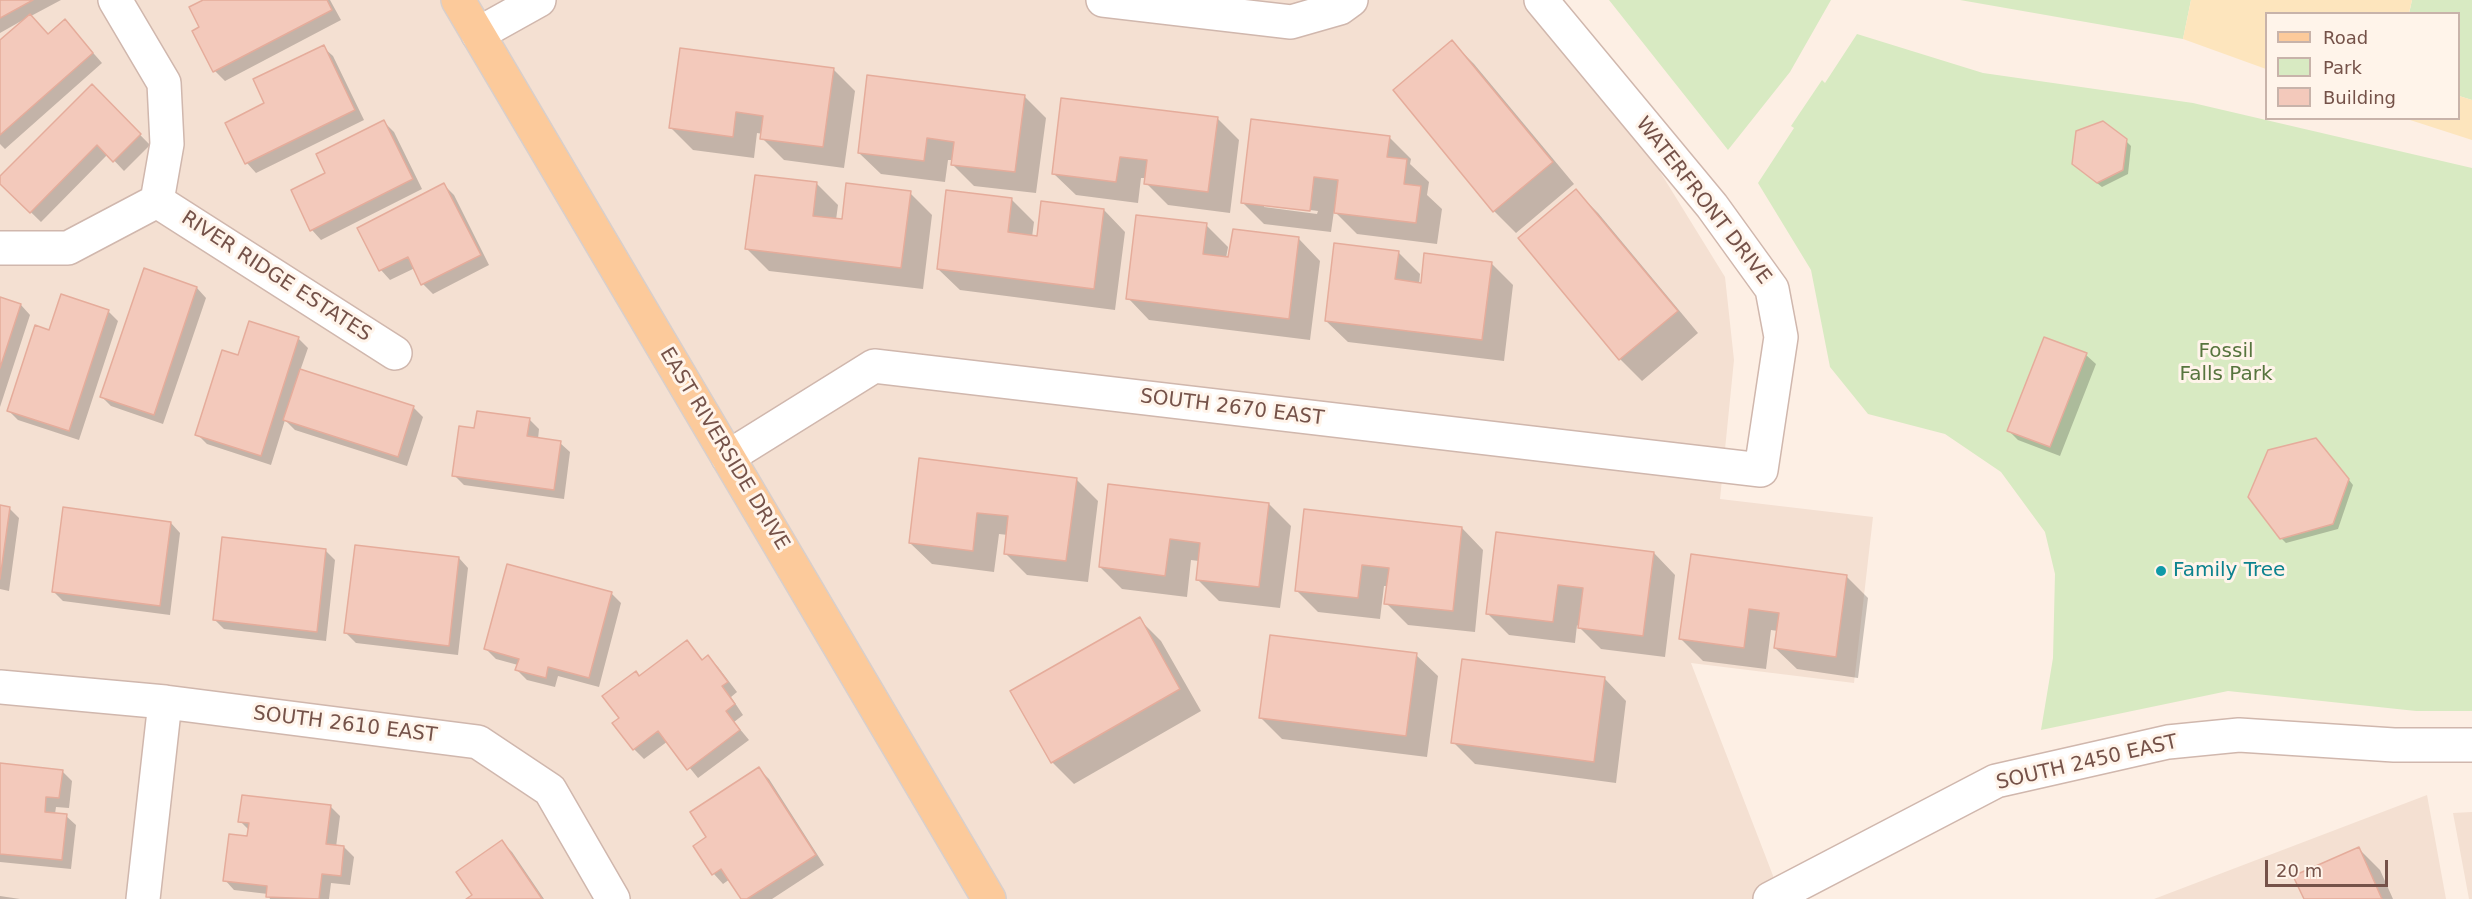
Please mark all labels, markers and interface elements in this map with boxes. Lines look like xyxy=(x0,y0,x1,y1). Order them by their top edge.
legend xyxy=(2265,12,2460,120)
text: Road xyxy=(2323,27,2368,48)
text: Park xyxy=(2323,57,2362,78)
text: Building xyxy=(2323,87,2396,108)
street label: WATERFRONT DRIVE xyxy=(1630,113,1776,289)
street label: RIVER RIDGE ESTATES xyxy=(176,207,376,347)
park label: Fossil Falls Park xyxy=(2179,340,2273,387)
street label: EAST RIVERSIDE DRIVE xyxy=(654,343,794,555)
street label: SOUTH 2670 EAST xyxy=(1139,385,1325,431)
place label: Family Tree xyxy=(2173,559,2285,583)
marker: Family Tree xyxy=(2154,564,2168,578)
street label: SOUTH 2610 EAST xyxy=(252,702,438,748)
street label: SOUTH 2450 EAST xyxy=(1994,730,2180,796)
scale bar xyxy=(2268,848,2391,886)
text: 20 m xyxy=(2276,860,2322,881)

